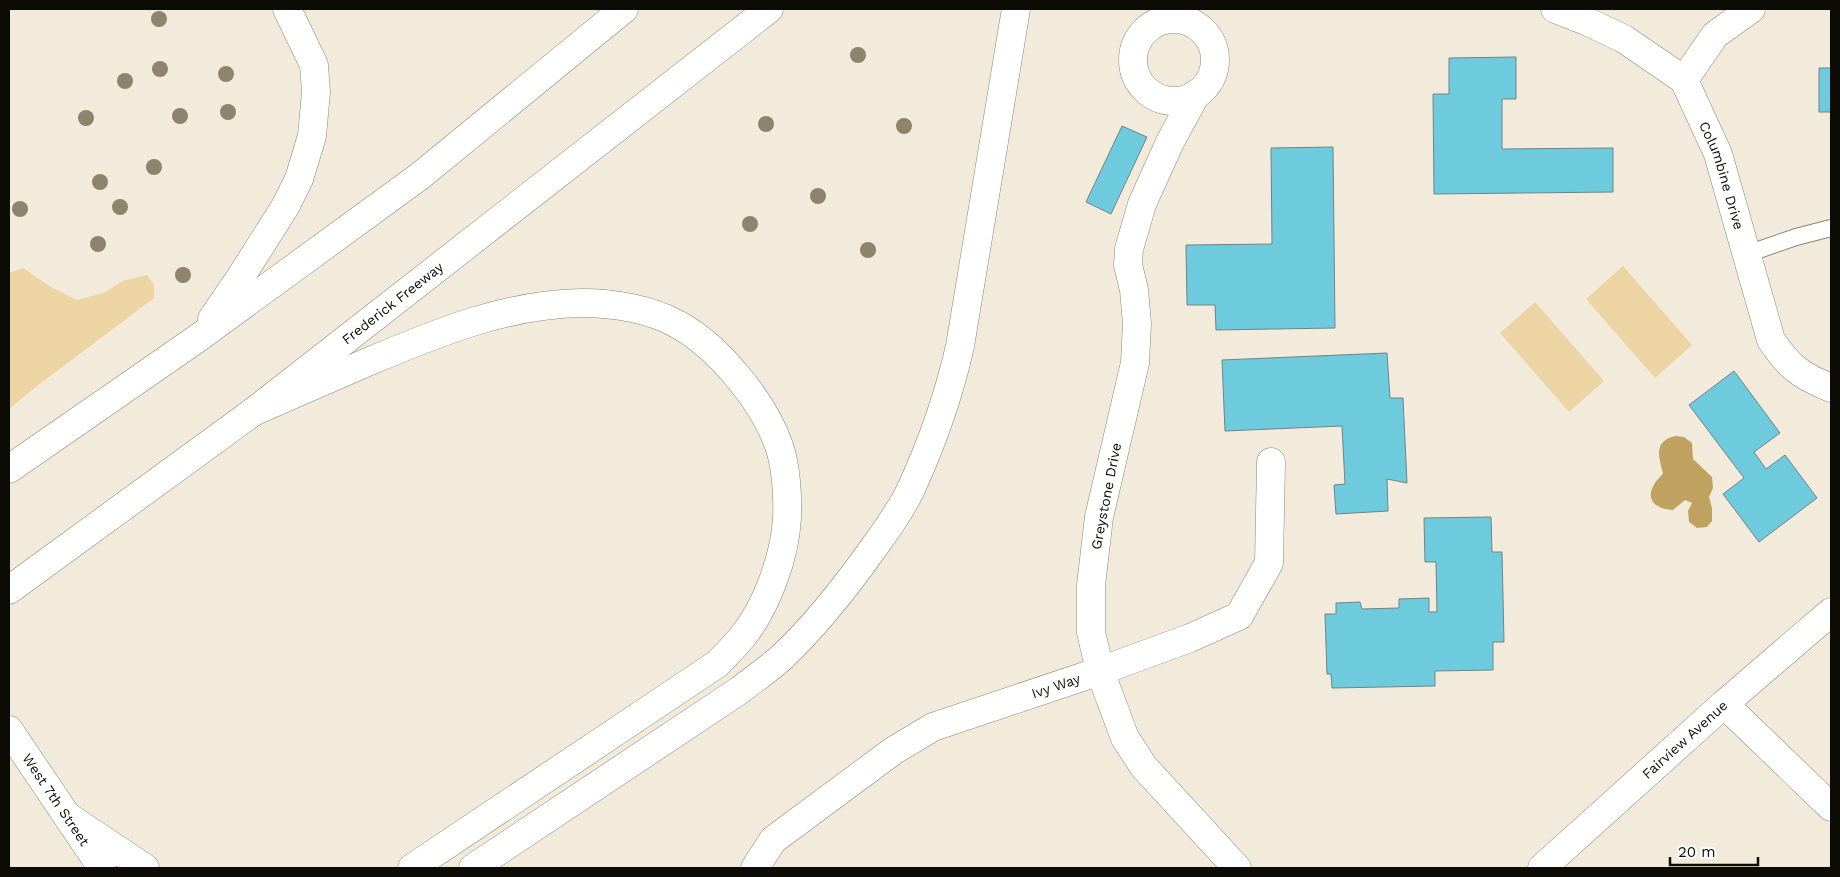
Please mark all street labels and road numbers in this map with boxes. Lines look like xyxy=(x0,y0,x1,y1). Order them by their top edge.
street label: Columbine Drive xyxy=(1696,119,1747,231)
street label: Frederick Freeway xyxy=(339,258,447,348)
street label: Greystone Drive xyxy=(1088,441,1124,551)
street label: Ivy Way xyxy=(1029,670,1083,701)
street label: Fairview Avenue xyxy=(1639,697,1731,782)
street label: West 7th Street xyxy=(19,750,93,849)

